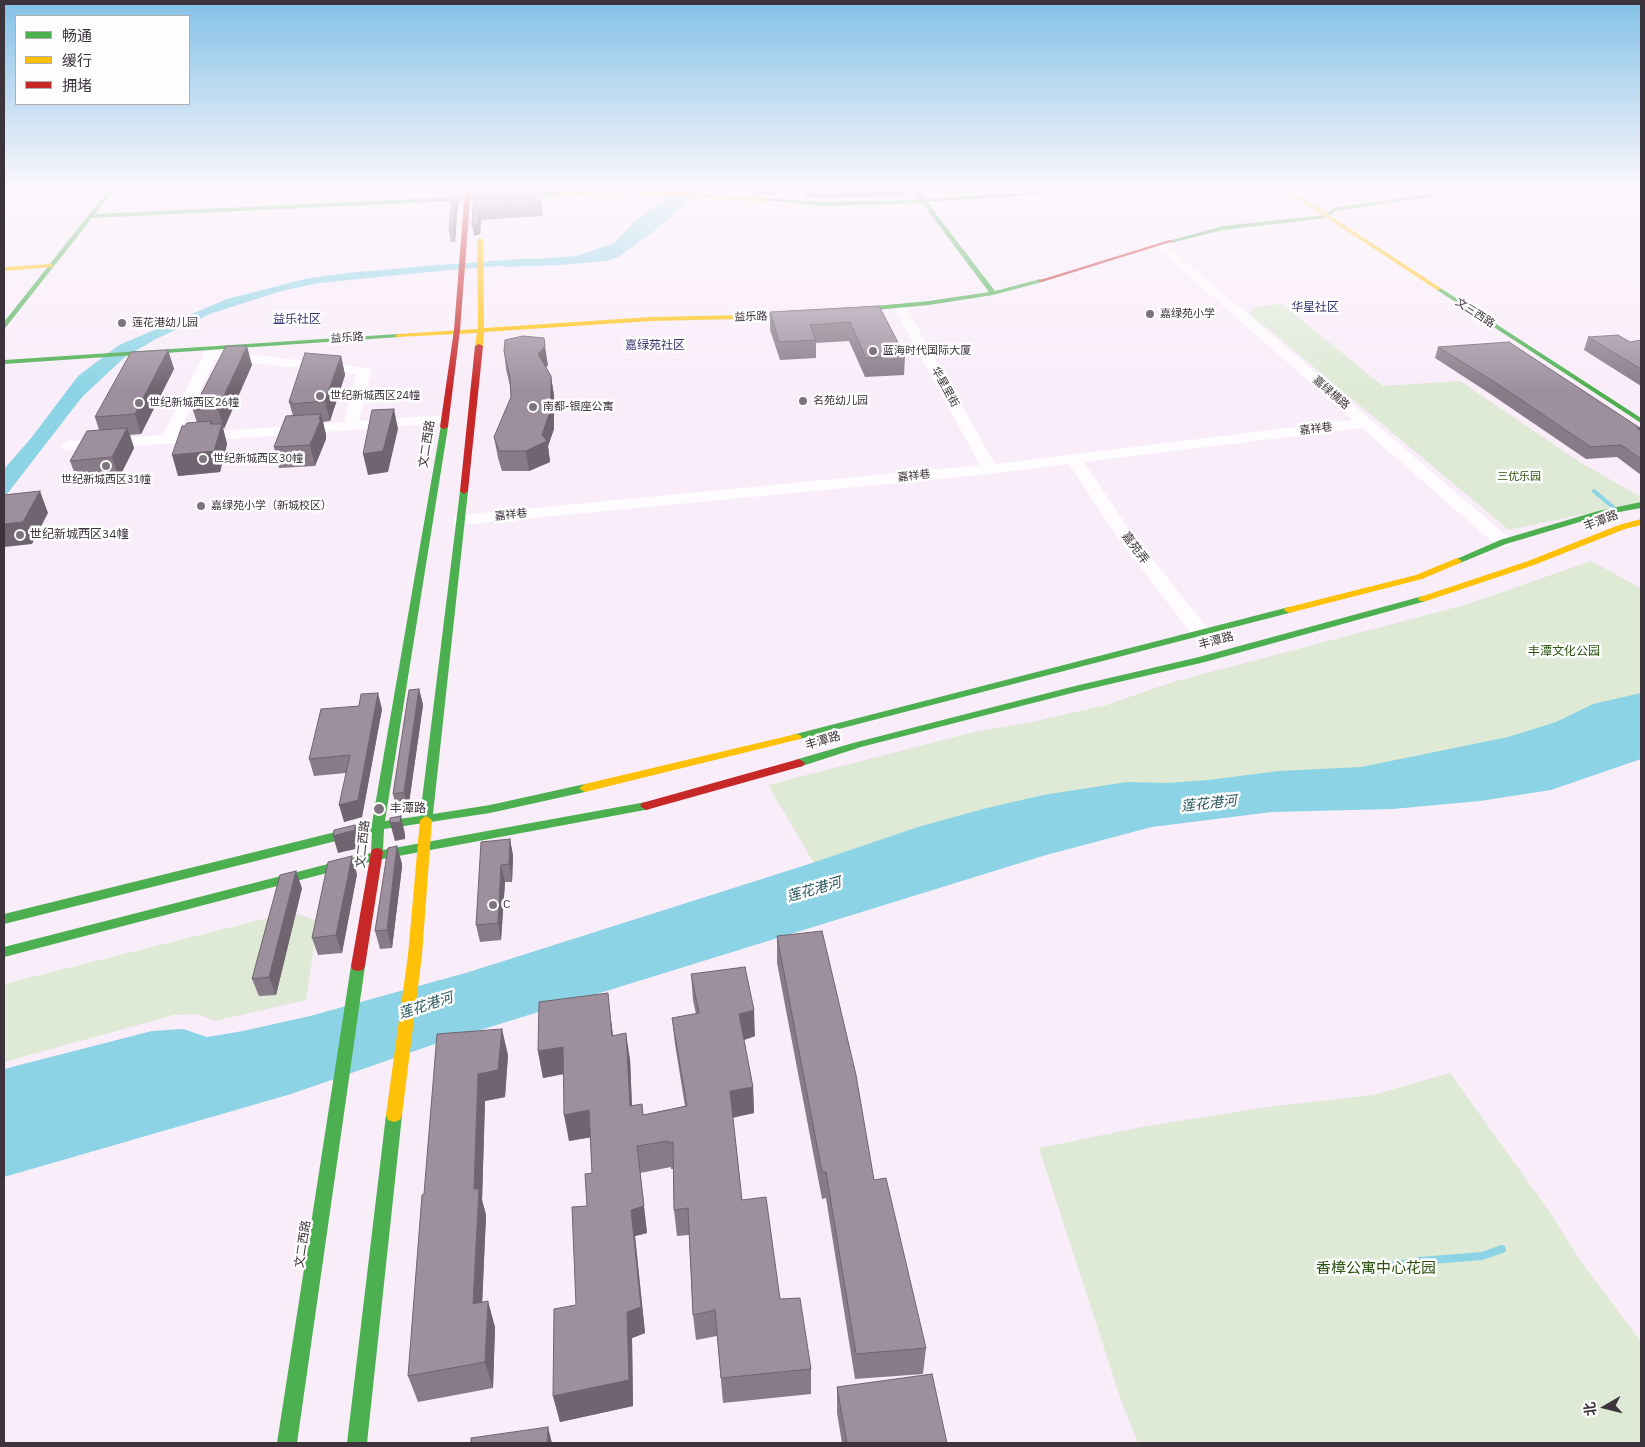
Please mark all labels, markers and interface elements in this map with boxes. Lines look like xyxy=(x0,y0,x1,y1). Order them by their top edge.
legend xyxy=(15,15,190,105)
text: 畅通 xyxy=(62,26,92,45)
text: 缓行 xyxy=(62,51,92,70)
text: 拥堵 xyxy=(62,76,92,95)
street label: 文三西路 xyxy=(1453,295,1497,331)
district label: 华星社区 xyxy=(1291,301,1339,315)
place label: 嘉绿苑小学 xyxy=(1160,307,1215,321)
marker: 嘉绿苑小学 xyxy=(1144,308,1156,320)
street label: 益乐路 xyxy=(734,310,768,324)
district label: 益乐社区 xyxy=(273,313,321,327)
place label: 莲花港幼儿园 xyxy=(132,316,198,330)
marker: 莲花港幼儿园 xyxy=(116,317,128,329)
street label: 益乐路 xyxy=(330,330,364,346)
district label: 嘉绿苑社区 xyxy=(625,339,685,353)
place label: 蓝海时代国际大厦 xyxy=(883,344,971,358)
marker: 蓝海时代国际大厦 xyxy=(867,345,879,357)
street label: 华星里街 xyxy=(929,365,961,409)
street label: 嘉绿横路 xyxy=(1310,374,1352,412)
place label: 世纪新城西区24幢 xyxy=(330,389,420,403)
marker: 世纪新城西区24幢 xyxy=(314,390,326,402)
place label: 名苑幼儿园 xyxy=(813,394,868,408)
marker: 名苑幼儿园 xyxy=(797,395,809,407)
place label: 世纪新城西区26幢 xyxy=(149,396,239,410)
marker: 世纪新城西区26幢 xyxy=(133,397,145,409)
place label: 南都-银座公寓 xyxy=(543,400,613,414)
marker: 南都-银座公寓 xyxy=(527,401,539,413)
street label: 文二西路 xyxy=(416,419,438,469)
street label: 嘉祥巷 xyxy=(1299,420,1333,438)
place label: 世纪新城西区30幢 xyxy=(213,452,303,466)
marker: 世纪新城西区30幢 xyxy=(197,453,209,465)
marker: 世纪新城西区31幢 xyxy=(100,460,112,472)
street label: 嘉祥巷 xyxy=(897,468,931,484)
park label: 三优乐园 xyxy=(1497,470,1541,484)
place label: 世纪新城西区31幢 xyxy=(61,473,151,487)
place label: 嘉绿苑小学（新城校区） xyxy=(211,499,332,513)
marker: 嘉绿苑小学（新城校区） xyxy=(195,500,207,512)
street label: 嘉祥巷 xyxy=(494,507,528,523)
street label: 丰潭路 xyxy=(1582,508,1620,534)
place label: 世纪新城西区34幢 xyxy=(30,528,128,542)
marker: 世纪新城西区34幢 xyxy=(14,529,26,541)
street label: 嘉苑弄 xyxy=(1118,529,1152,567)
street label: 丰潭路 xyxy=(1197,629,1235,653)
park label: 丰潭文化公园 xyxy=(1528,645,1600,659)
street label: 丰潭路 xyxy=(804,729,842,753)
water label: 莲花港河 xyxy=(1180,793,1238,815)
marker: 丰潭路 xyxy=(372,802,386,816)
place label: 丰潭路 xyxy=(390,802,426,816)
street label: 文二西路 xyxy=(353,819,373,869)
water label: 莲花港河 xyxy=(785,874,843,906)
place label: C xyxy=(503,898,510,912)
marker: C xyxy=(487,899,499,911)
water label: 莲花港河 xyxy=(397,989,455,1023)
street label: 文二西路 xyxy=(292,1219,314,1269)
park label: 香樟公寓中心花园 xyxy=(1316,1260,1436,1278)
north arrow xyxy=(1580,1382,1630,1432)
text: 北 xyxy=(1580,1401,1600,1417)

